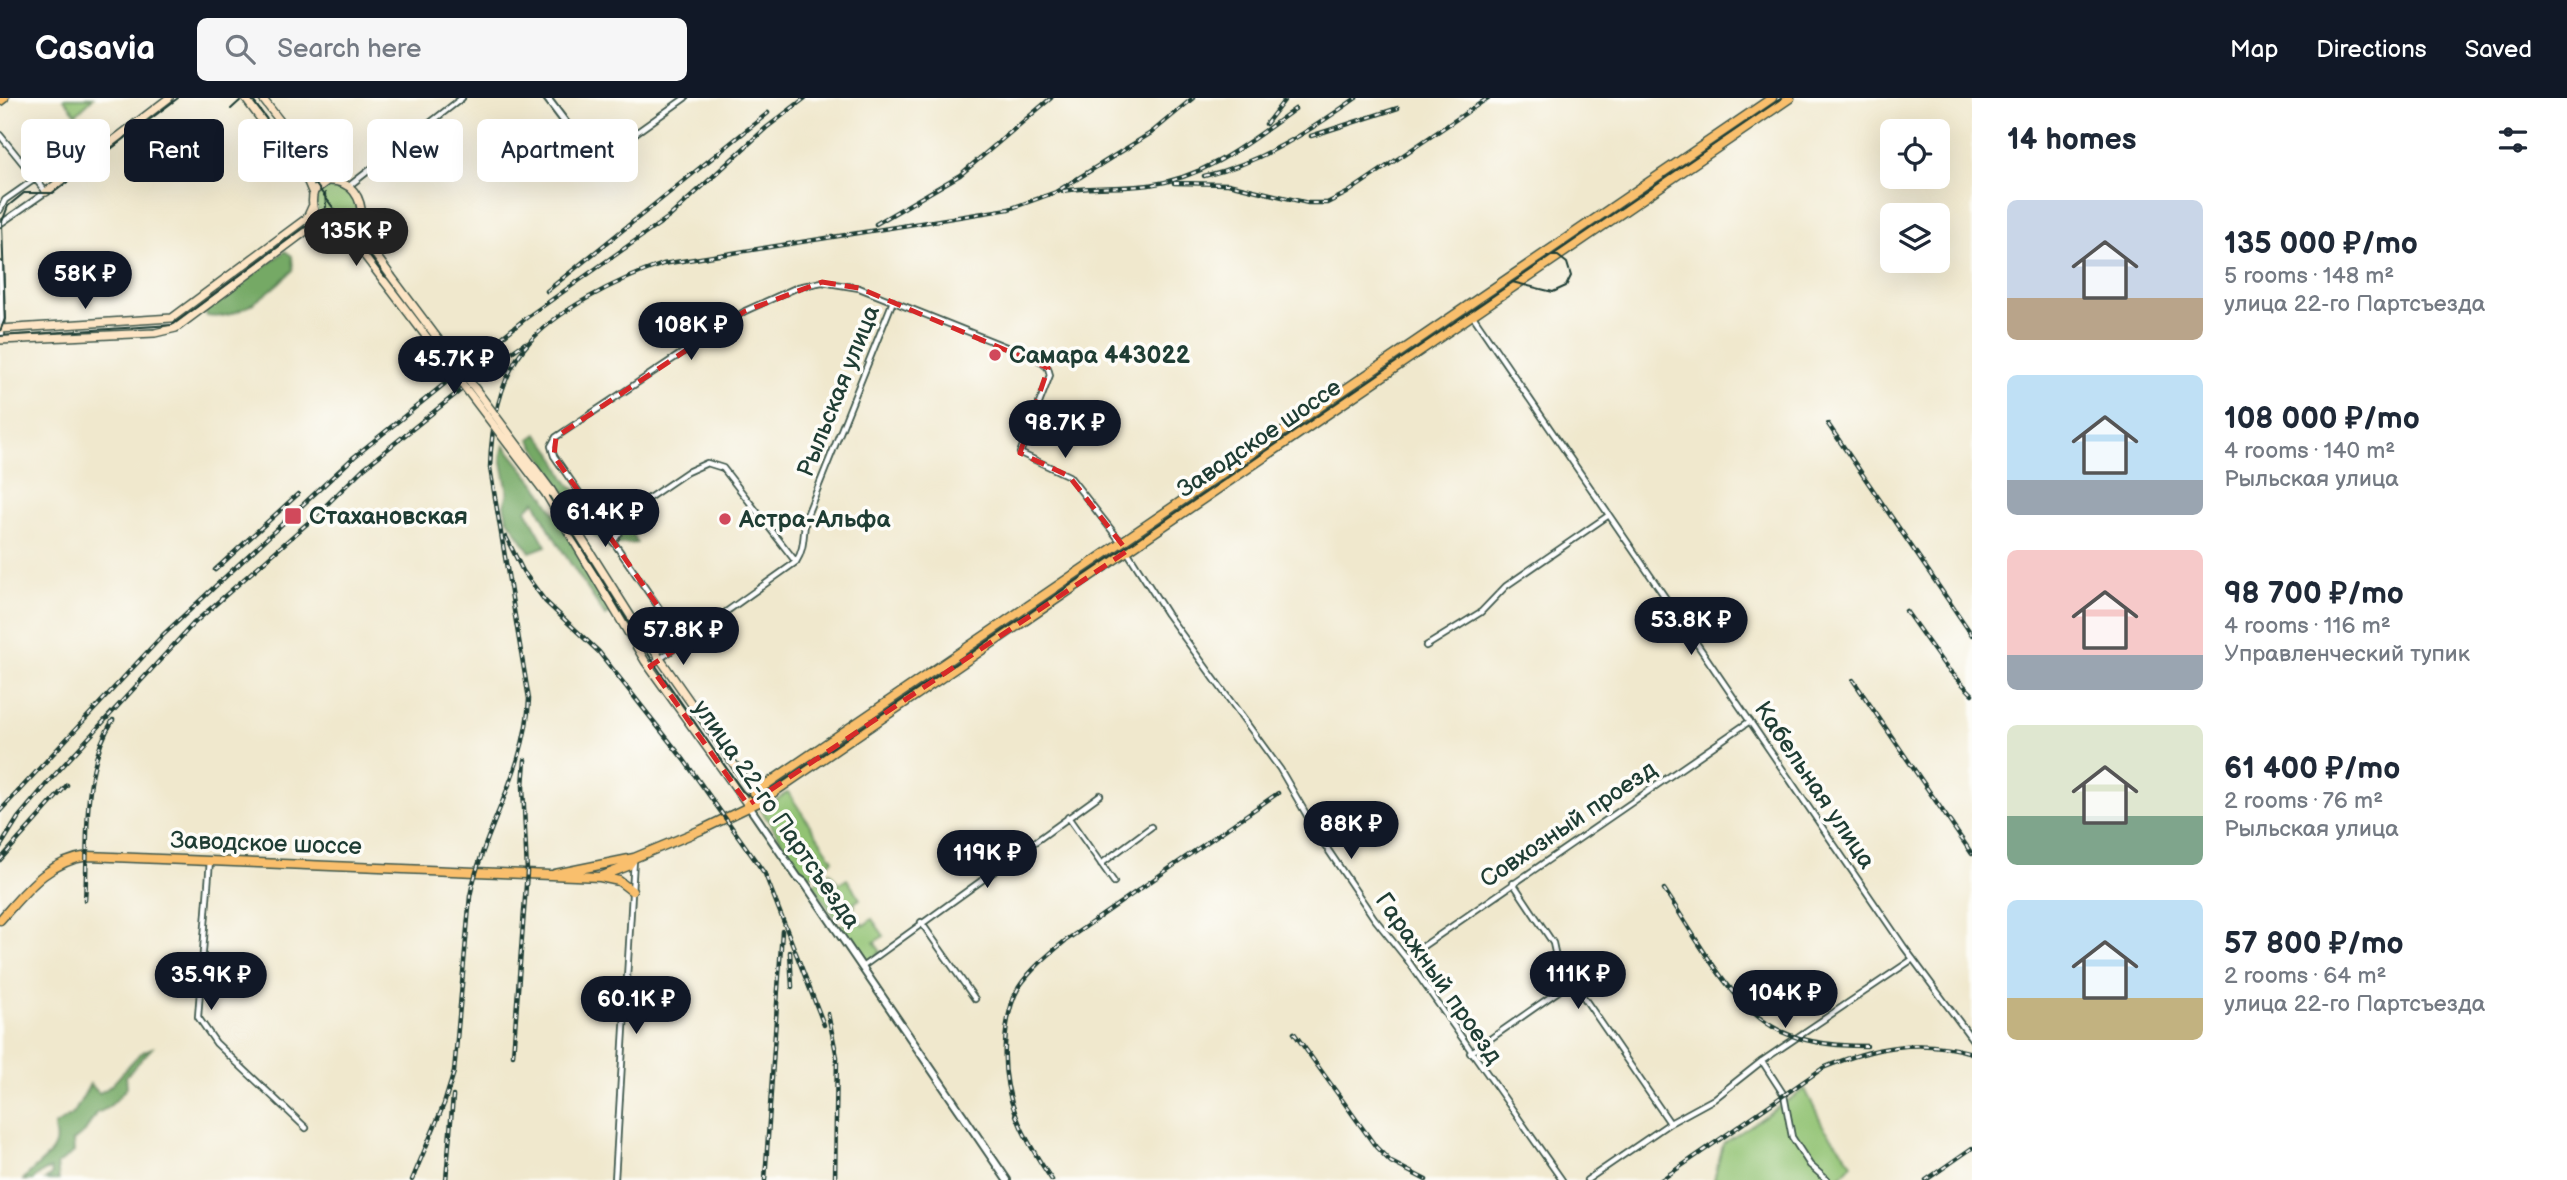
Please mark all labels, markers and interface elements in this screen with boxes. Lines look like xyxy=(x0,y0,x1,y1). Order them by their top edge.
search box xyxy=(197,18,687,81)
text: Casavia xyxy=(35,29,155,69)
icon: search xyxy=(221,30,259,68)
text: Search here xyxy=(277,34,421,65)
text: Map xyxy=(2230,35,2278,64)
text: Directions xyxy=(2316,35,2427,64)
text: Saved xyxy=(2465,35,2532,64)
chip: Buy xyxy=(21,119,110,182)
chip: Rent xyxy=(124,119,224,182)
chip: Filters xyxy=(238,119,353,182)
chip: New xyxy=(367,119,463,182)
chip: Apartment xyxy=(477,119,638,182)
map controls xyxy=(1880,119,1950,273)
button: locate xyxy=(1880,119,1950,189)
icon: filters xyxy=(2494,121,2532,159)
text: 14 homes xyxy=(2007,122,2136,158)
button: layers xyxy=(1880,203,1950,273)
pin: 135K ₽ xyxy=(299,208,413,268)
text: 135K ₽ xyxy=(320,217,392,245)
text: 135 000 ₽/mo xyxy=(2224,226,2418,262)
icon: home xyxy=(2063,228,2147,312)
pin: 58K ₽ xyxy=(36,252,134,311)
text: 58K ₽ xyxy=(54,260,116,288)
text: 5 rooms · 148 m² xyxy=(2224,262,2394,290)
text: улица 22-го Партсъезда xyxy=(2224,290,2485,318)
street label: Рыльская улица xyxy=(791,301,886,481)
pin: 108K ₽ xyxy=(634,302,748,362)
text: 108K ₽ xyxy=(654,311,728,339)
pin: 45.7K ₽ xyxy=(389,336,519,396)
place label: Самара 443022 xyxy=(1009,341,1191,370)
text: 45.7K ₽ xyxy=(414,345,494,373)
marker: Самара 443022 xyxy=(987,347,1003,363)
street label: Заводское шоссе xyxy=(1172,373,1347,504)
pin: 98.7K ₽ xyxy=(1000,400,1130,460)
text: 108 000 ₽/mo xyxy=(2224,401,2420,437)
icon: home xyxy=(2063,403,2147,487)
text: 98.7K ₽ xyxy=(1025,409,1105,437)
text: 4 rooms · 140 m² xyxy=(2224,437,2395,465)
text: Рыльская улица xyxy=(2224,465,2399,493)
pin: 61.4K ₽ xyxy=(540,490,670,549)
text: 61.4K ₽ xyxy=(566,498,644,526)
place label: Стахановская xyxy=(309,502,468,531)
place label: Астра-Альфа xyxy=(738,505,892,534)
marker: Стахановская xyxy=(283,506,303,526)
marker: Астра-Альфа xyxy=(717,511,733,527)
text: 98 700 ₽/mo xyxy=(2224,576,2404,612)
icon: home xyxy=(2063,578,2147,662)
pin: 53.8K ₽ xyxy=(1626,598,1756,657)
text: 53.8K ₽ xyxy=(1651,606,1731,634)
pin: 57.8K ₽ xyxy=(618,608,748,667)
text: 4 rooms · 116 m² xyxy=(2224,612,2391,640)
text: 57.8K ₽ xyxy=(643,616,723,644)
text: Управленческий тупик xyxy=(2224,640,2470,668)
street label: улица 22-го Партсъезда xyxy=(687,694,867,934)
street label: Кабельная улица xyxy=(1748,696,1881,874)
text: 61 400 ₽/mo xyxy=(2224,751,2400,787)
icon: home xyxy=(2063,753,2147,837)
street label: Совхозный проезд xyxy=(1475,754,1662,894)
text: 2 rooms · 76 m² xyxy=(2224,787,2383,815)
pin: 88K ₽ xyxy=(1302,802,1400,861)
text: 88K ₽ xyxy=(1320,810,1382,838)
text: Рыльская улица xyxy=(2224,815,2399,843)
street label: Заводское шоссе xyxy=(170,826,362,861)
pin: 119K ₽ xyxy=(930,830,1044,890)
text: 119K ₽ xyxy=(953,839,1021,867)
street label: Гаражный проезд xyxy=(1369,887,1509,1070)
text: 57 800 ₽/mo xyxy=(2224,926,2404,962)
icon: home xyxy=(2063,928,2147,1012)
pin: 111K ₽ xyxy=(1521,951,1635,1011)
pin: 35.9K ₽ xyxy=(146,953,276,1012)
text: 111K ₽ xyxy=(1546,960,1610,988)
text: 35.9K ₽ xyxy=(171,961,251,989)
text: 2 rooms · 64 m² xyxy=(2224,962,2386,990)
pin: 104K ₽ xyxy=(1728,970,1842,1030)
pin: 60.1K ₽ xyxy=(571,976,701,1036)
text: 104K ₽ xyxy=(1749,979,1821,1007)
text: 60.1K ₽ xyxy=(597,985,675,1013)
text: улица 22-го Партсъезда xyxy=(2224,990,2485,1018)

